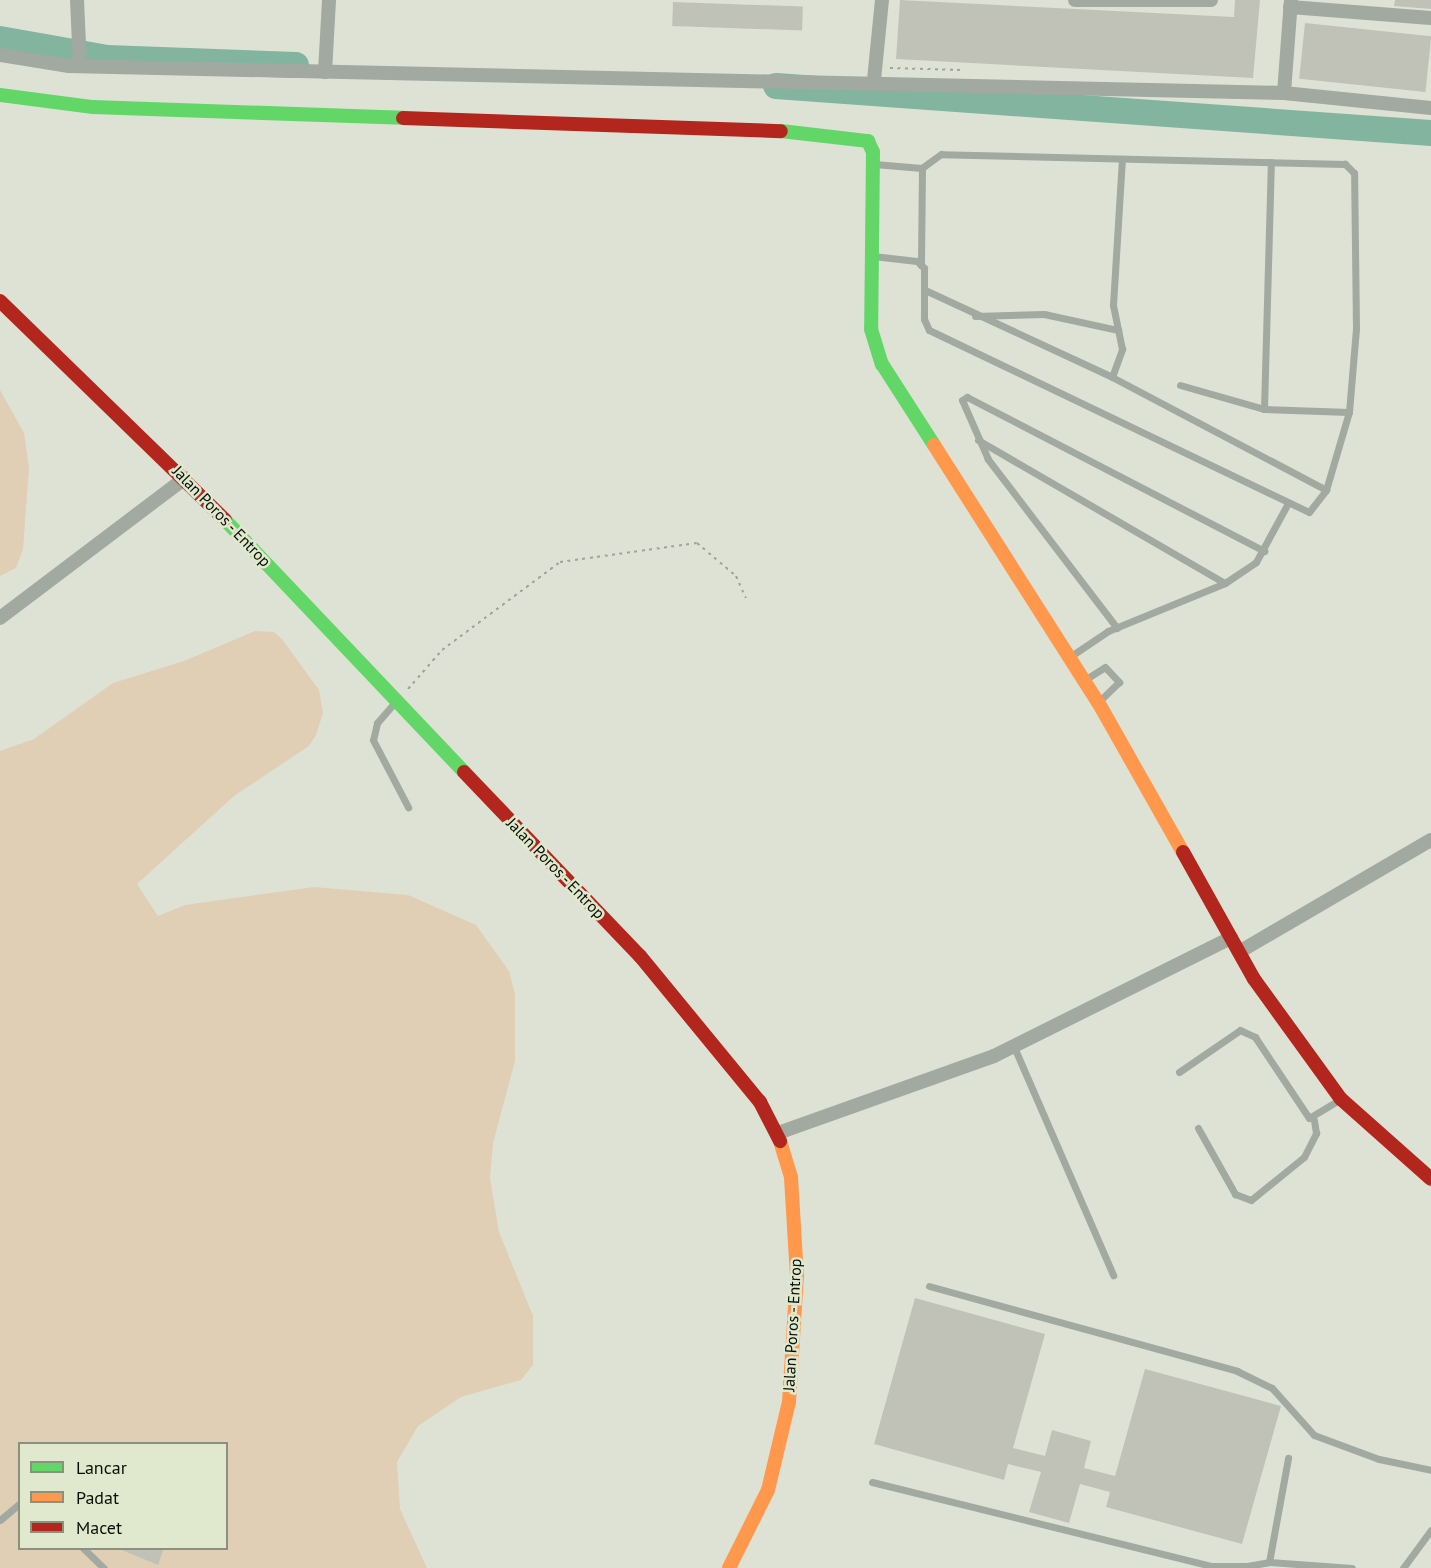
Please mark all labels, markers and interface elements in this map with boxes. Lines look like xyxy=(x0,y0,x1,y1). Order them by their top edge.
street label: Jalan Poros - Entrop xyxy=(168,461,276,571)
street label: Jalan Poros - Entrop xyxy=(502,813,610,923)
street label: Jalan Poros - Entrop xyxy=(779,1257,805,1393)
legend xyxy=(18,1442,228,1550)
text: Lancar xyxy=(76,1456,127,1479)
text: Padat xyxy=(76,1486,119,1509)
text: Macet xyxy=(76,1516,122,1539)

